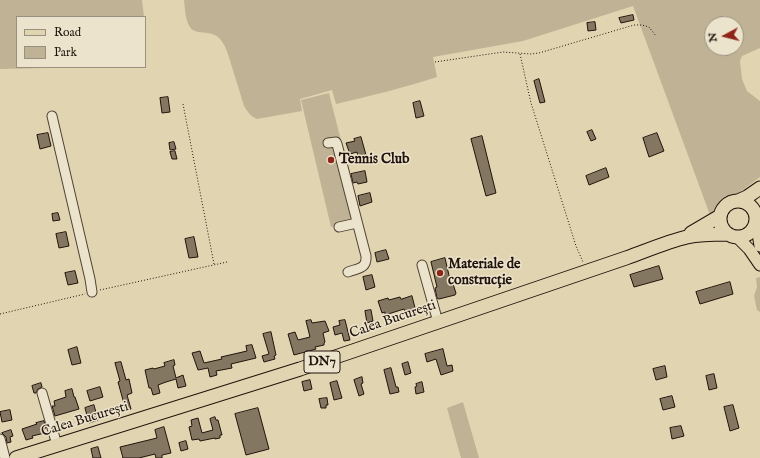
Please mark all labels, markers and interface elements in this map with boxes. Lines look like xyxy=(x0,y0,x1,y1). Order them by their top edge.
legend xyxy=(16,16,146,68)
north arrow xyxy=(704,16,744,56)
text: Road xyxy=(54,25,81,40)
text: N xyxy=(706,32,721,43)
text: Park xyxy=(54,45,77,60)
place label: Tennis Club xyxy=(339,152,410,168)
marker: Tennis Club xyxy=(326,155,336,165)
place label: Materiale de construcție xyxy=(448,257,521,290)
marker: Materiale de construcție xyxy=(435,268,445,278)
street label: Calea București xyxy=(348,297,438,343)
road number: DN7 xyxy=(304,351,340,373)
street label: Calea București xyxy=(39,399,131,441)

